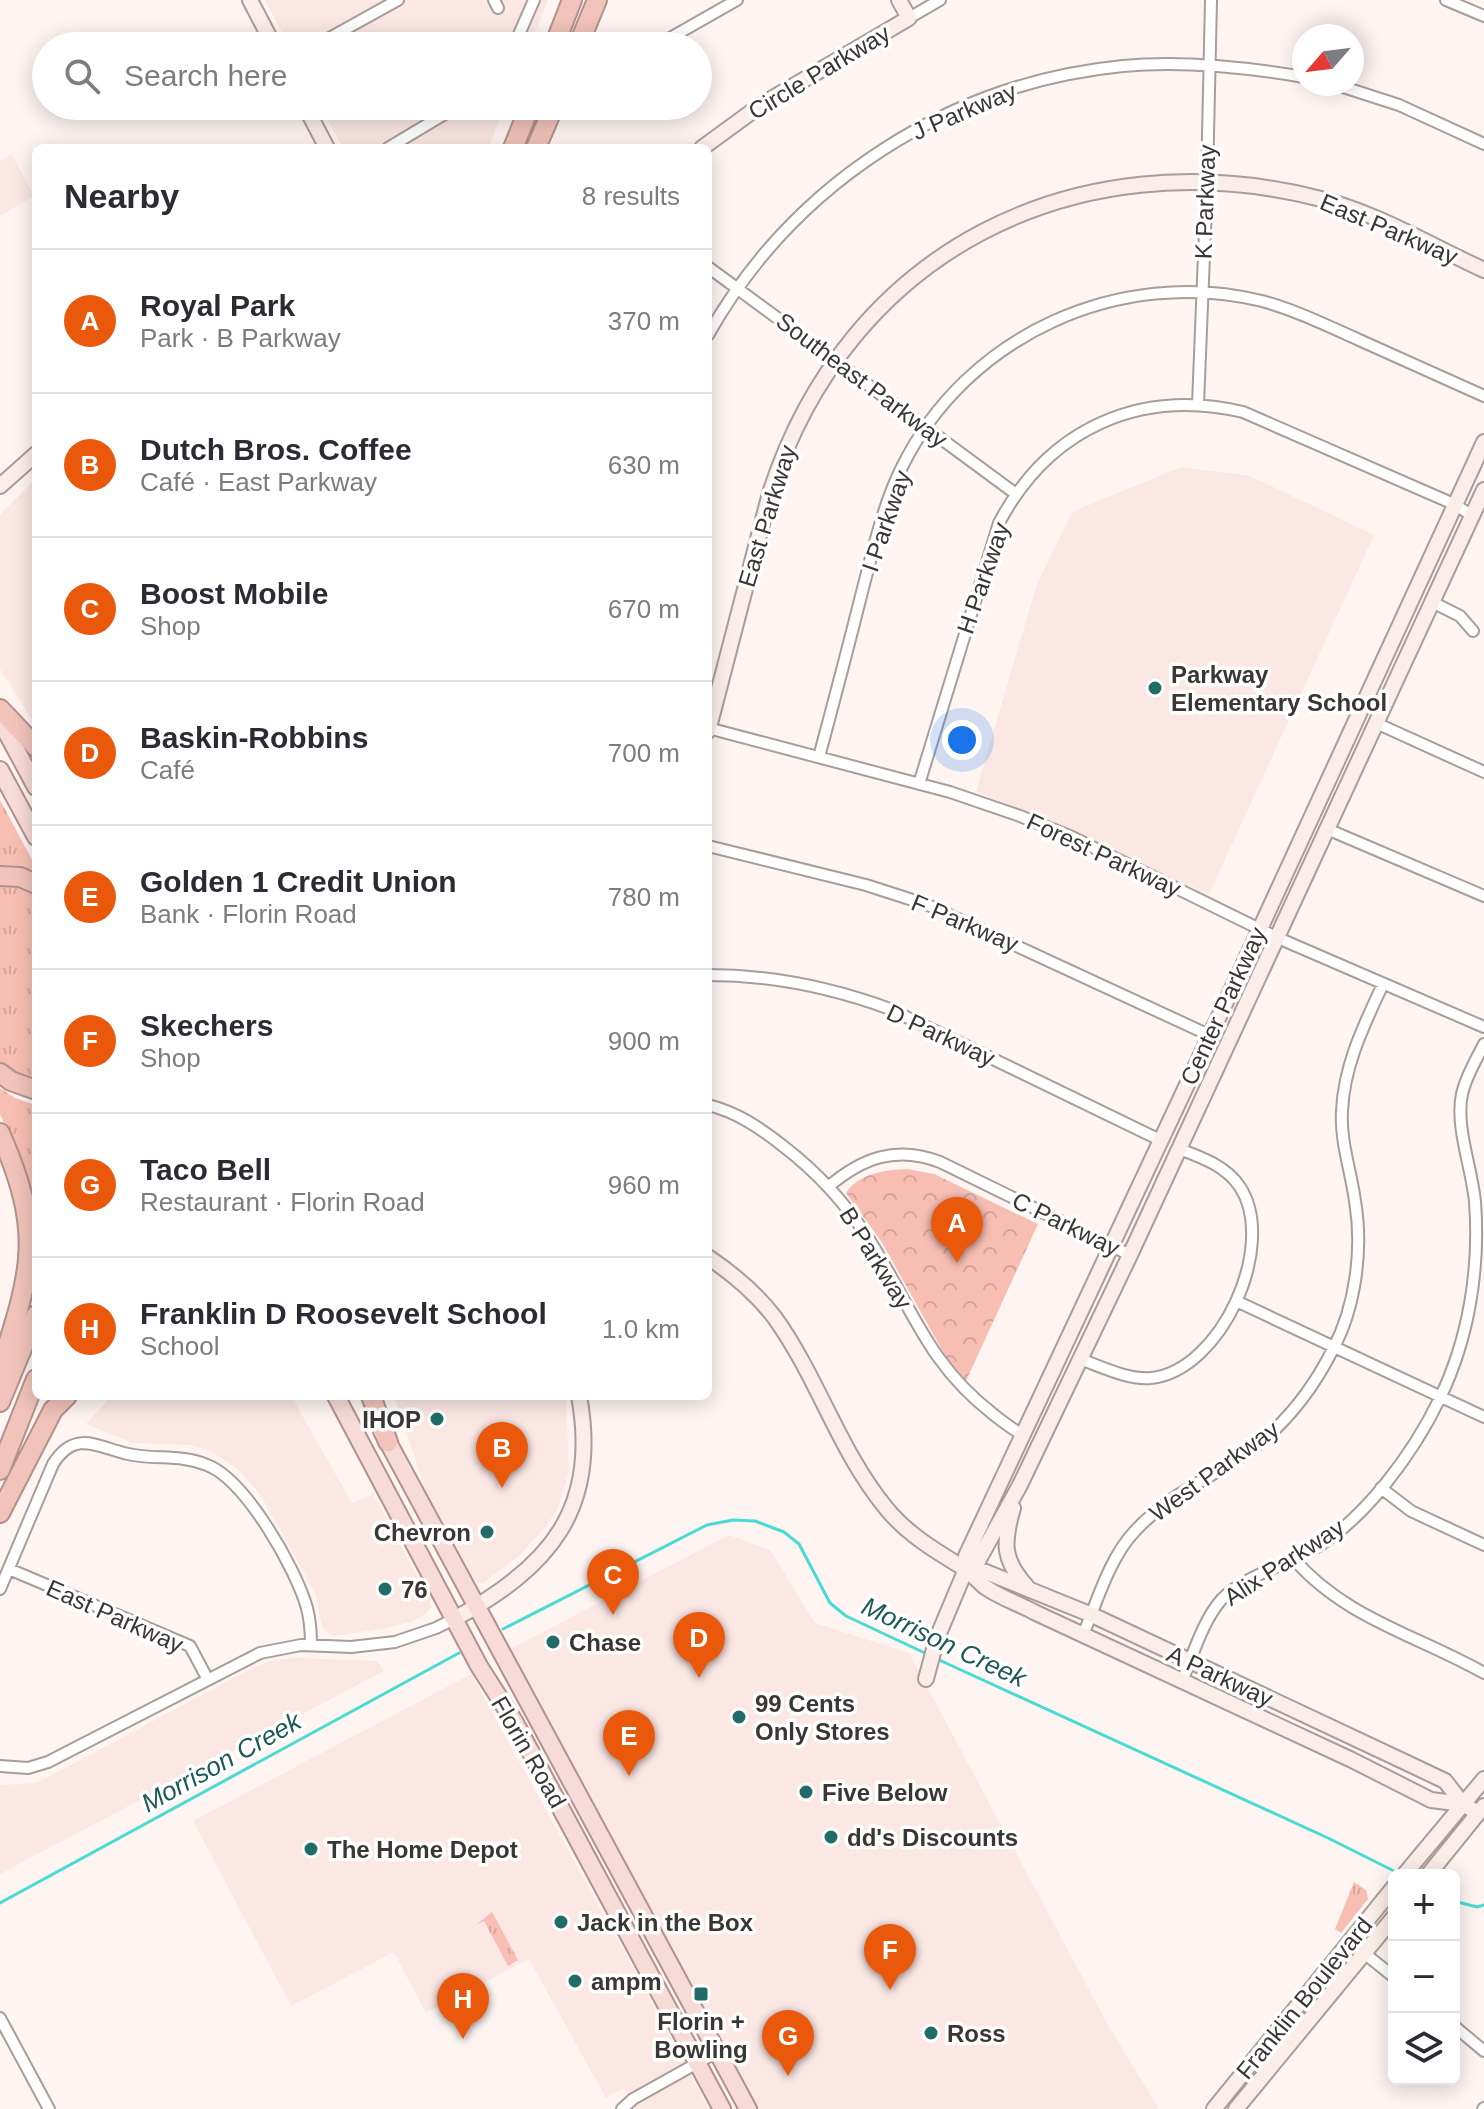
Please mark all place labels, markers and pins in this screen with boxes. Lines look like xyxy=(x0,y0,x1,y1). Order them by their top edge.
place label: Parkway Elementary School xyxy=(1171,661,1387,716)
marker: Parkway Elementary School xyxy=(1146,679,1164,697)
pin: A xyxy=(931,1197,983,1263)
place label: IHOP xyxy=(362,1406,421,1433)
marker: IHOP xyxy=(428,1410,446,1428)
pin: B xyxy=(476,1422,528,1488)
place label: Chevron xyxy=(374,1519,471,1546)
marker: Chevron xyxy=(478,1523,496,1541)
pin: C xyxy=(587,1549,639,1615)
place label: 76 xyxy=(401,1576,428,1603)
marker: 76 xyxy=(376,1580,394,1598)
pin: D xyxy=(673,1612,725,1678)
place label: Chase xyxy=(569,1629,641,1656)
marker: Chase xyxy=(544,1633,562,1651)
place label: 99 Cents Only Stores xyxy=(755,1690,890,1745)
marker: 99 Cents Only Stores xyxy=(730,1708,748,1726)
pin: E xyxy=(603,1710,655,1776)
place label: Five Below xyxy=(822,1779,948,1806)
marker: Five Below xyxy=(797,1783,815,1801)
place label: dd's Discounts xyxy=(847,1824,1018,1851)
marker: dd's Discounts xyxy=(822,1828,840,1846)
place label: The Home Depot xyxy=(327,1836,518,1863)
marker: The Home Depot xyxy=(302,1840,320,1858)
place label: Jack in the Box xyxy=(577,1909,754,1936)
marker: Jack in the Box xyxy=(552,1913,570,1931)
pin: F xyxy=(864,1924,916,1990)
place label: ampm xyxy=(591,1968,662,1995)
marker: ampm xyxy=(566,1972,584,1990)
pin: H xyxy=(437,1973,489,2039)
marker: Florin + Bowling xyxy=(692,1985,710,2003)
place label: Florin + Bowling xyxy=(654,2008,748,2063)
pin: G xyxy=(762,2010,814,2076)
place label: Ross xyxy=(947,2020,1006,2047)
marker: Ross xyxy=(922,2024,940,2042)

